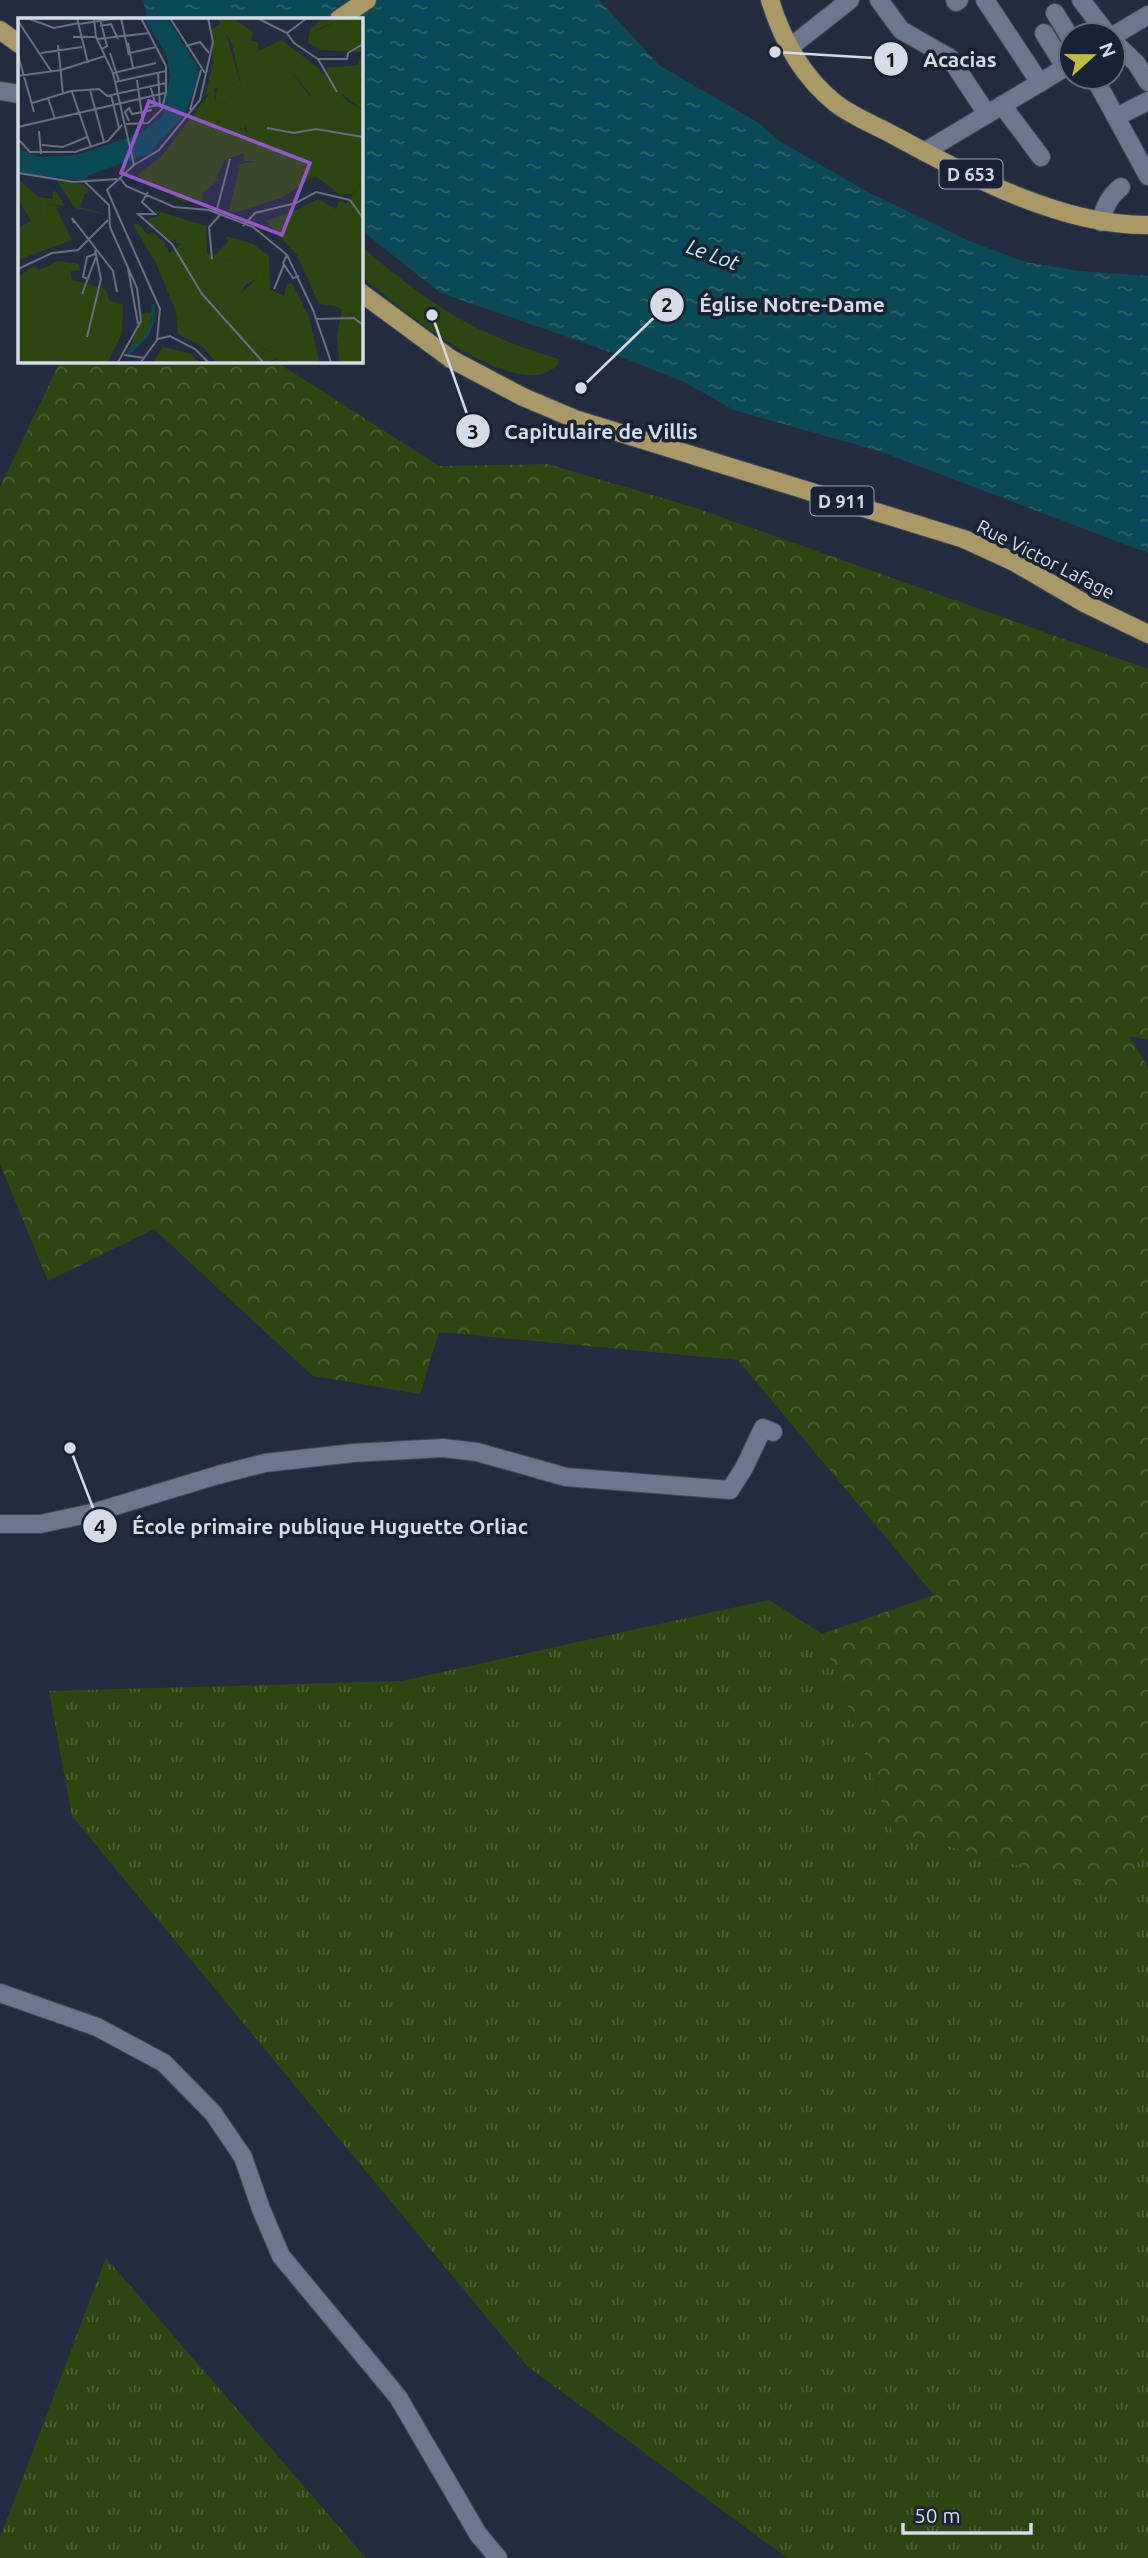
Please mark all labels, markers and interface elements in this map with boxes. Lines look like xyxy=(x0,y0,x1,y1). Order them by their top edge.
inset map xyxy=(18,18,362,362)
north arrow xyxy=(1057,21,1127,91)
callout: Acacias xyxy=(874,38,1010,80)
text: N xyxy=(1095,39,1121,60)
text: 1 xyxy=(885,47,897,71)
text: Acacias xyxy=(923,47,997,71)
road number: D 653 xyxy=(940,160,1002,188)
water label: Le Lot xyxy=(684,233,743,275)
callout: Église Notre-Dame xyxy=(650,284,898,326)
text: 2 xyxy=(661,292,673,316)
text: Église Notre-Dame xyxy=(699,292,885,316)
callout: Capitulaire de Villis xyxy=(455,410,712,452)
text: 3 xyxy=(467,419,479,443)
text: Capitulaire de Villis xyxy=(504,419,698,443)
road number: D 911 xyxy=(810,486,874,516)
street label: Rue Victor Lafage xyxy=(973,515,1119,603)
callout: École primaire publique Huguette Orliac xyxy=(83,1505,542,1547)
text: 4 xyxy=(94,1514,106,1538)
text: École primaire publique Huguette Orliac xyxy=(132,1514,528,1538)
scale bar xyxy=(903,2492,1031,2536)
text: 50 m xyxy=(914,2503,961,2527)

